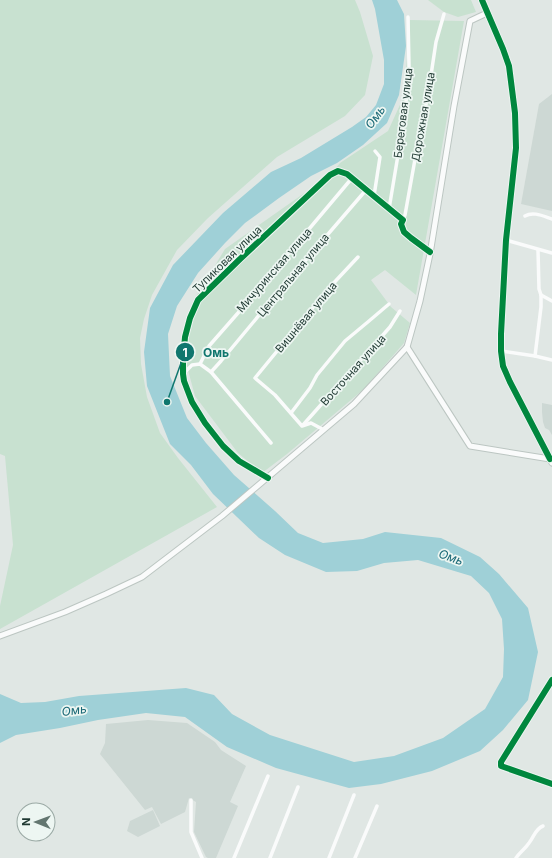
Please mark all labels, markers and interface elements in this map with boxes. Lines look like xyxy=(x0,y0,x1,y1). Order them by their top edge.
street label: Береговая улица xyxy=(391,67,415,159)
street label: Дорожная улица xyxy=(408,71,438,163)
water label: Омь xyxy=(362,102,389,132)
street label: Тупиковая улица xyxy=(190,222,264,296)
street label: Мичуринская улица xyxy=(233,225,315,315)
street label: Центральная улица xyxy=(254,230,332,320)
street label: Вишнёвая улица xyxy=(272,279,340,355)
street label: Восточная улица xyxy=(317,331,389,409)
callout: Омь xyxy=(175,340,237,364)
text: 1 xyxy=(182,345,188,360)
text: Омь xyxy=(203,345,229,360)
water label: Омь xyxy=(437,546,466,568)
water label: Омь xyxy=(61,701,88,719)
north arrow xyxy=(16,802,56,842)
text: N xyxy=(19,818,33,826)

